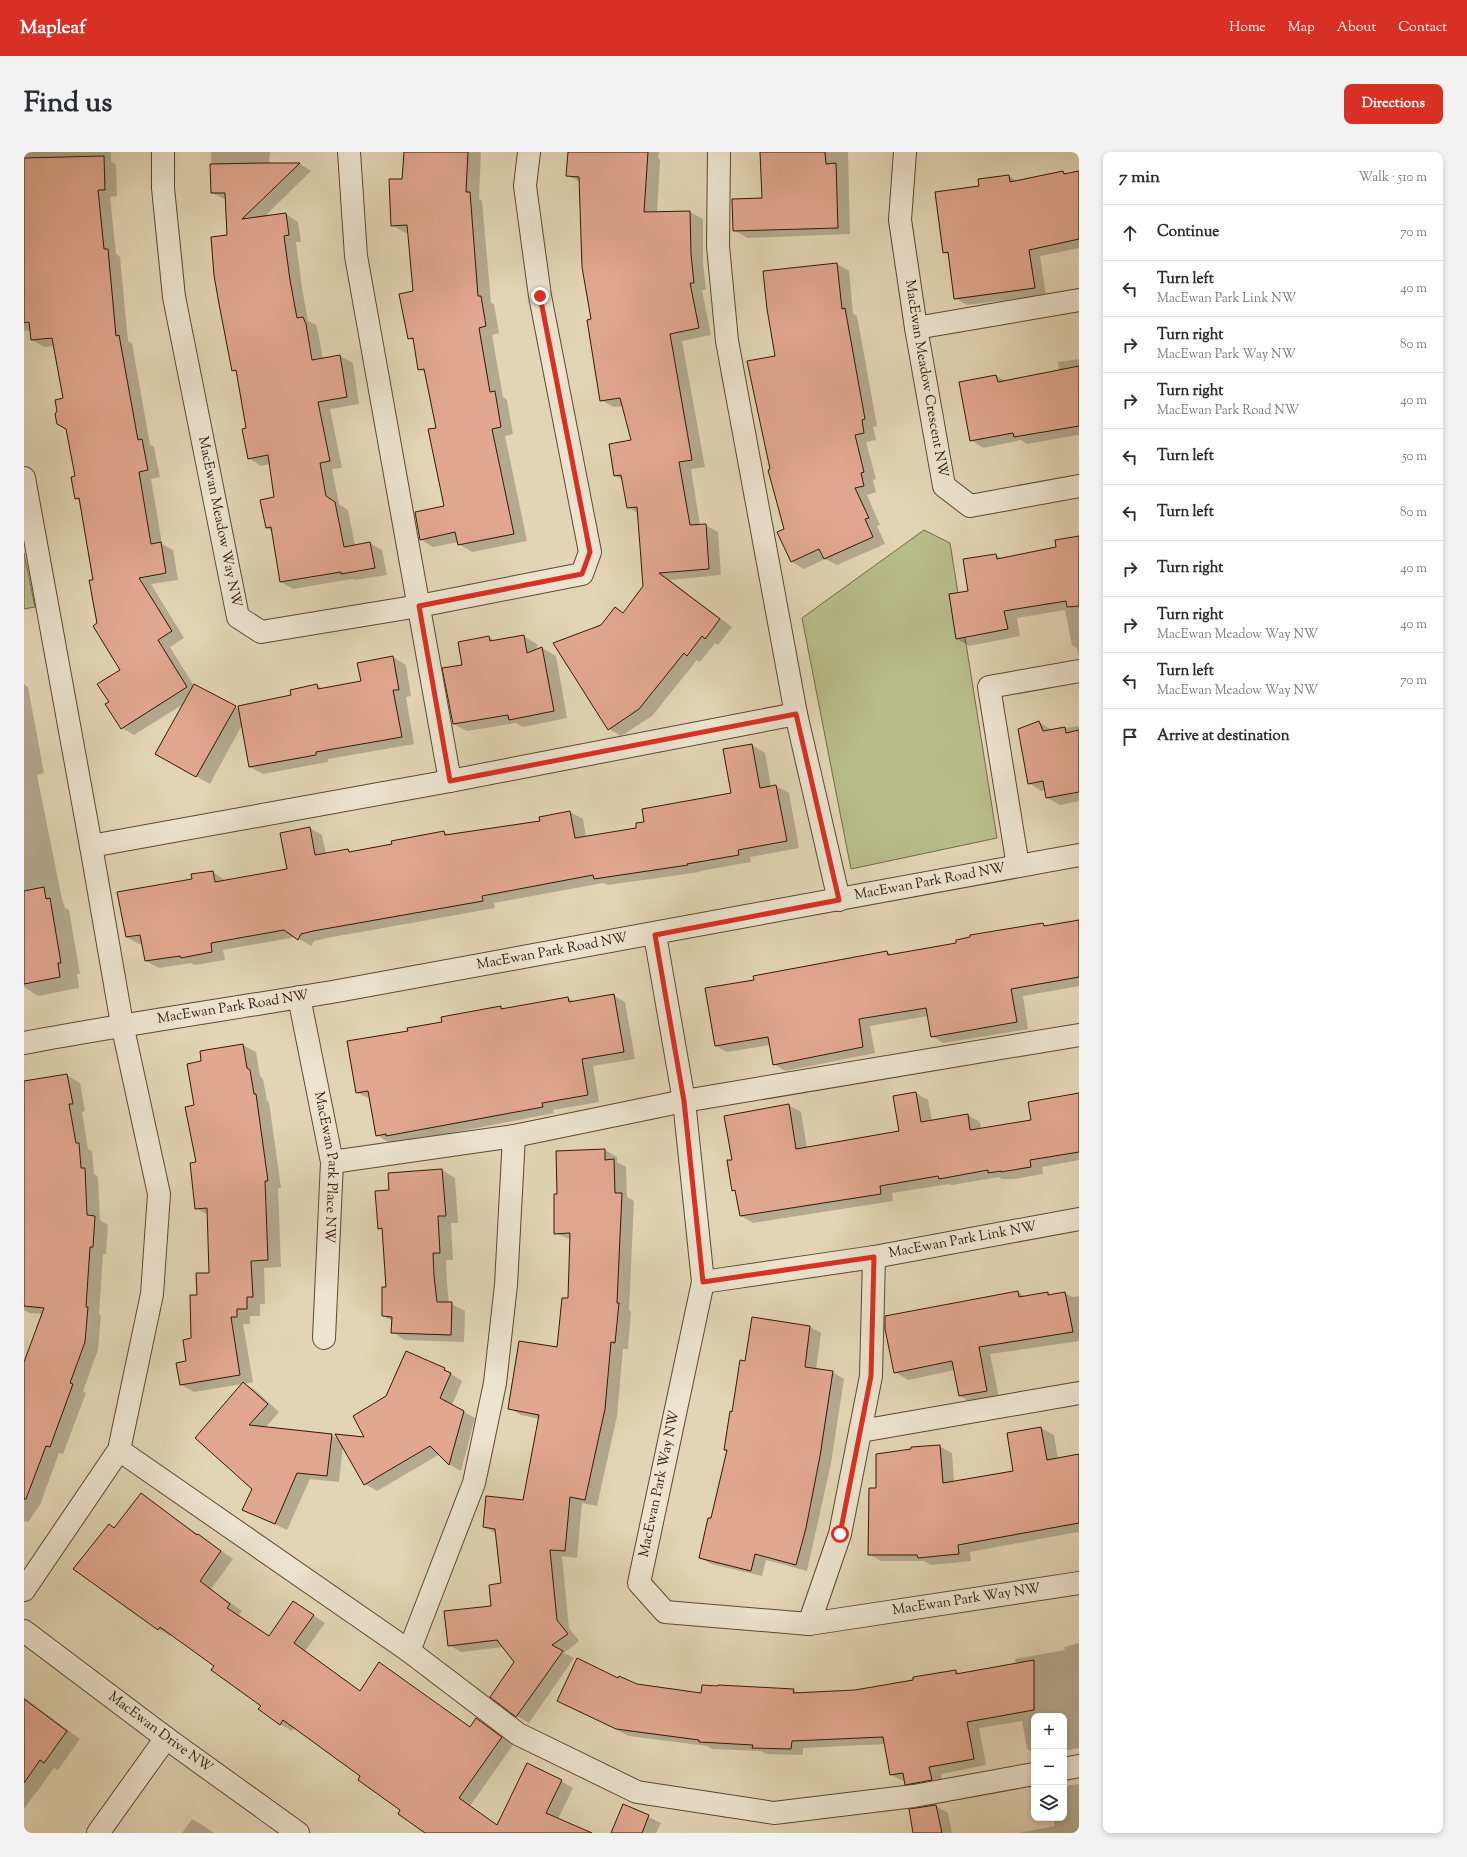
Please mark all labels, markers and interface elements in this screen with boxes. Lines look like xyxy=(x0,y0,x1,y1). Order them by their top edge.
text: Mapleaf xyxy=(20,15,86,42)
text: Home xyxy=(1229,18,1266,38)
text: Map xyxy=(1288,18,1315,38)
text: About xyxy=(1337,18,1376,38)
text: Contact xyxy=(1398,18,1447,38)
text: Find us xyxy=(24,84,112,124)
button: Directions xyxy=(1344,84,1443,124)
text: 7 min xyxy=(1119,166,1160,190)
text: Walk · 510 m xyxy=(1359,169,1427,187)
icon: ahead xyxy=(1119,222,1141,244)
text: Continue xyxy=(1157,222,1219,243)
text: 70 m xyxy=(1400,224,1427,242)
text: Turn left xyxy=(1157,269,1214,290)
icon: left xyxy=(1119,278,1141,300)
street label: MacEwan Meadow Crescent NW xyxy=(899,279,952,480)
text: 40 m xyxy=(1400,280,1427,298)
route end xyxy=(531,287,549,305)
text: MacEwan Park Link NW xyxy=(1157,290,1296,308)
text: Turn right xyxy=(1157,325,1223,346)
icon: right xyxy=(1119,334,1141,356)
text: 80 m xyxy=(1400,336,1427,354)
text: MacEwan Park Way NW xyxy=(1157,346,1296,364)
text: Turn right xyxy=(1157,381,1223,402)
icon: right xyxy=(1119,390,1141,412)
text: 40 m xyxy=(1400,392,1427,410)
text: MacEwan Park Road NW xyxy=(1157,402,1299,420)
street label: MacEwan Meadow Way NW xyxy=(192,435,246,610)
icon: left xyxy=(1119,446,1141,468)
text: Turn left xyxy=(1157,446,1214,467)
text: 50 m xyxy=(1402,448,1427,466)
icon: left xyxy=(1119,502,1141,524)
text: Turn left xyxy=(1157,502,1214,523)
text: 80 m xyxy=(1400,504,1427,522)
icon: right xyxy=(1119,558,1141,580)
text: Turn right xyxy=(1157,558,1223,579)
text: 40 m xyxy=(1400,560,1427,578)
text: Turn right xyxy=(1157,605,1223,626)
icon: right xyxy=(1119,614,1141,636)
text: 40 m xyxy=(1400,616,1427,634)
text: MacEwan Meadow Way NW xyxy=(1157,626,1318,644)
text: Turn left xyxy=(1157,661,1214,682)
icon: left xyxy=(1119,670,1141,692)
text: 70 m xyxy=(1400,672,1427,690)
text: MacEwan Meadow Way NW xyxy=(1157,682,1318,700)
icon: arrive xyxy=(1119,726,1141,748)
text: Arrive at destination xyxy=(1157,726,1290,747)
street label: MacEwan Park Road NW xyxy=(853,859,1007,906)
street label: MacEwan Park Road NW xyxy=(475,928,630,976)
street label: MacEwan Park Road NW xyxy=(156,986,311,1030)
street label: MacEwan Park Place NW xyxy=(308,1090,342,1244)
street label: MacEwan Park Link NW xyxy=(887,1217,1039,1264)
street label: MacEwan Park Way NW xyxy=(635,1408,685,1559)
route start xyxy=(831,1525,849,1543)
street label: MacEwan Park Way NW xyxy=(891,1579,1042,1621)
street label: MacEwan Drive NW xyxy=(104,1688,217,1779)
map controls xyxy=(1031,1713,1067,1821)
button: + xyxy=(1031,1713,1067,1749)
button: − xyxy=(1031,1749,1067,1785)
button: layers xyxy=(1031,1785,1067,1821)

